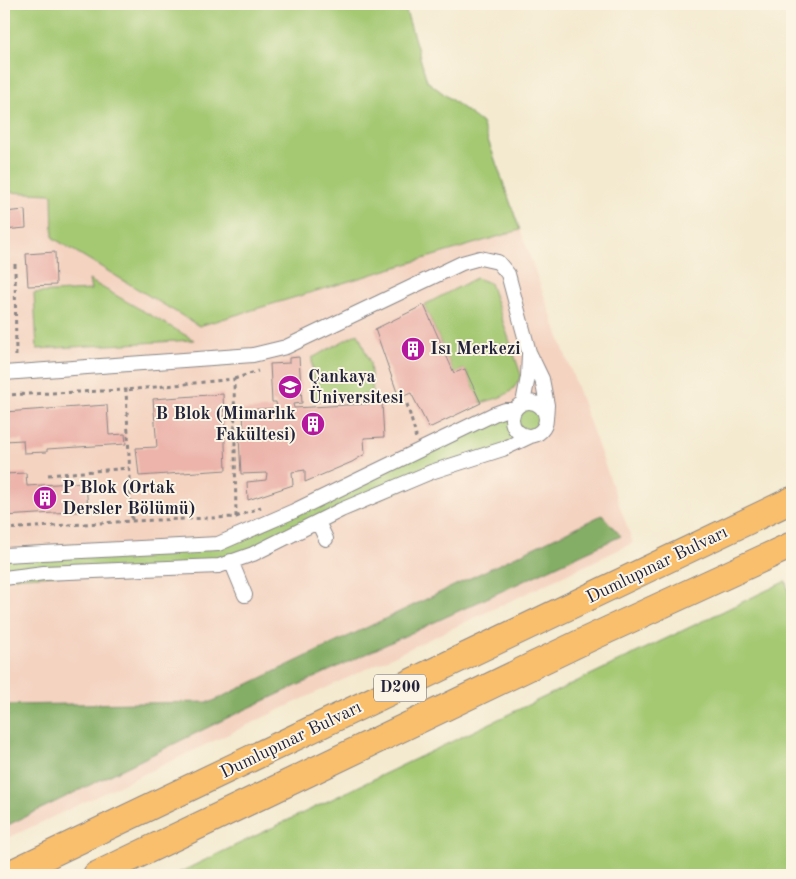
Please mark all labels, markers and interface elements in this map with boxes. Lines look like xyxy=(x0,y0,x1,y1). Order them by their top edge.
building icon: Isı Merkezi xyxy=(400,336,426,362)
place label: Isı Merkezi xyxy=(430,340,521,358)
place label: Çankaya Üniversitesi xyxy=(308,368,404,407)
school or university icon: Çankaya Üniversitesi xyxy=(277,374,303,400)
place label: B Blok (Mimarlık Fakültesi) xyxy=(155,405,296,444)
building icon: B Blok (Mimarlık Fakültesi) xyxy=(300,411,326,437)
place label: P Blok (Ortak Dersler Bölümü) xyxy=(62,479,195,518)
building icon: P Blok (Ortak Dersler Bölümü) xyxy=(32,485,58,511)
street label: Dumlupınar Bulvarı xyxy=(584,523,731,607)
road number: D200 xyxy=(374,674,426,701)
street label: Dumlupınar Bulvarı xyxy=(218,698,365,782)

